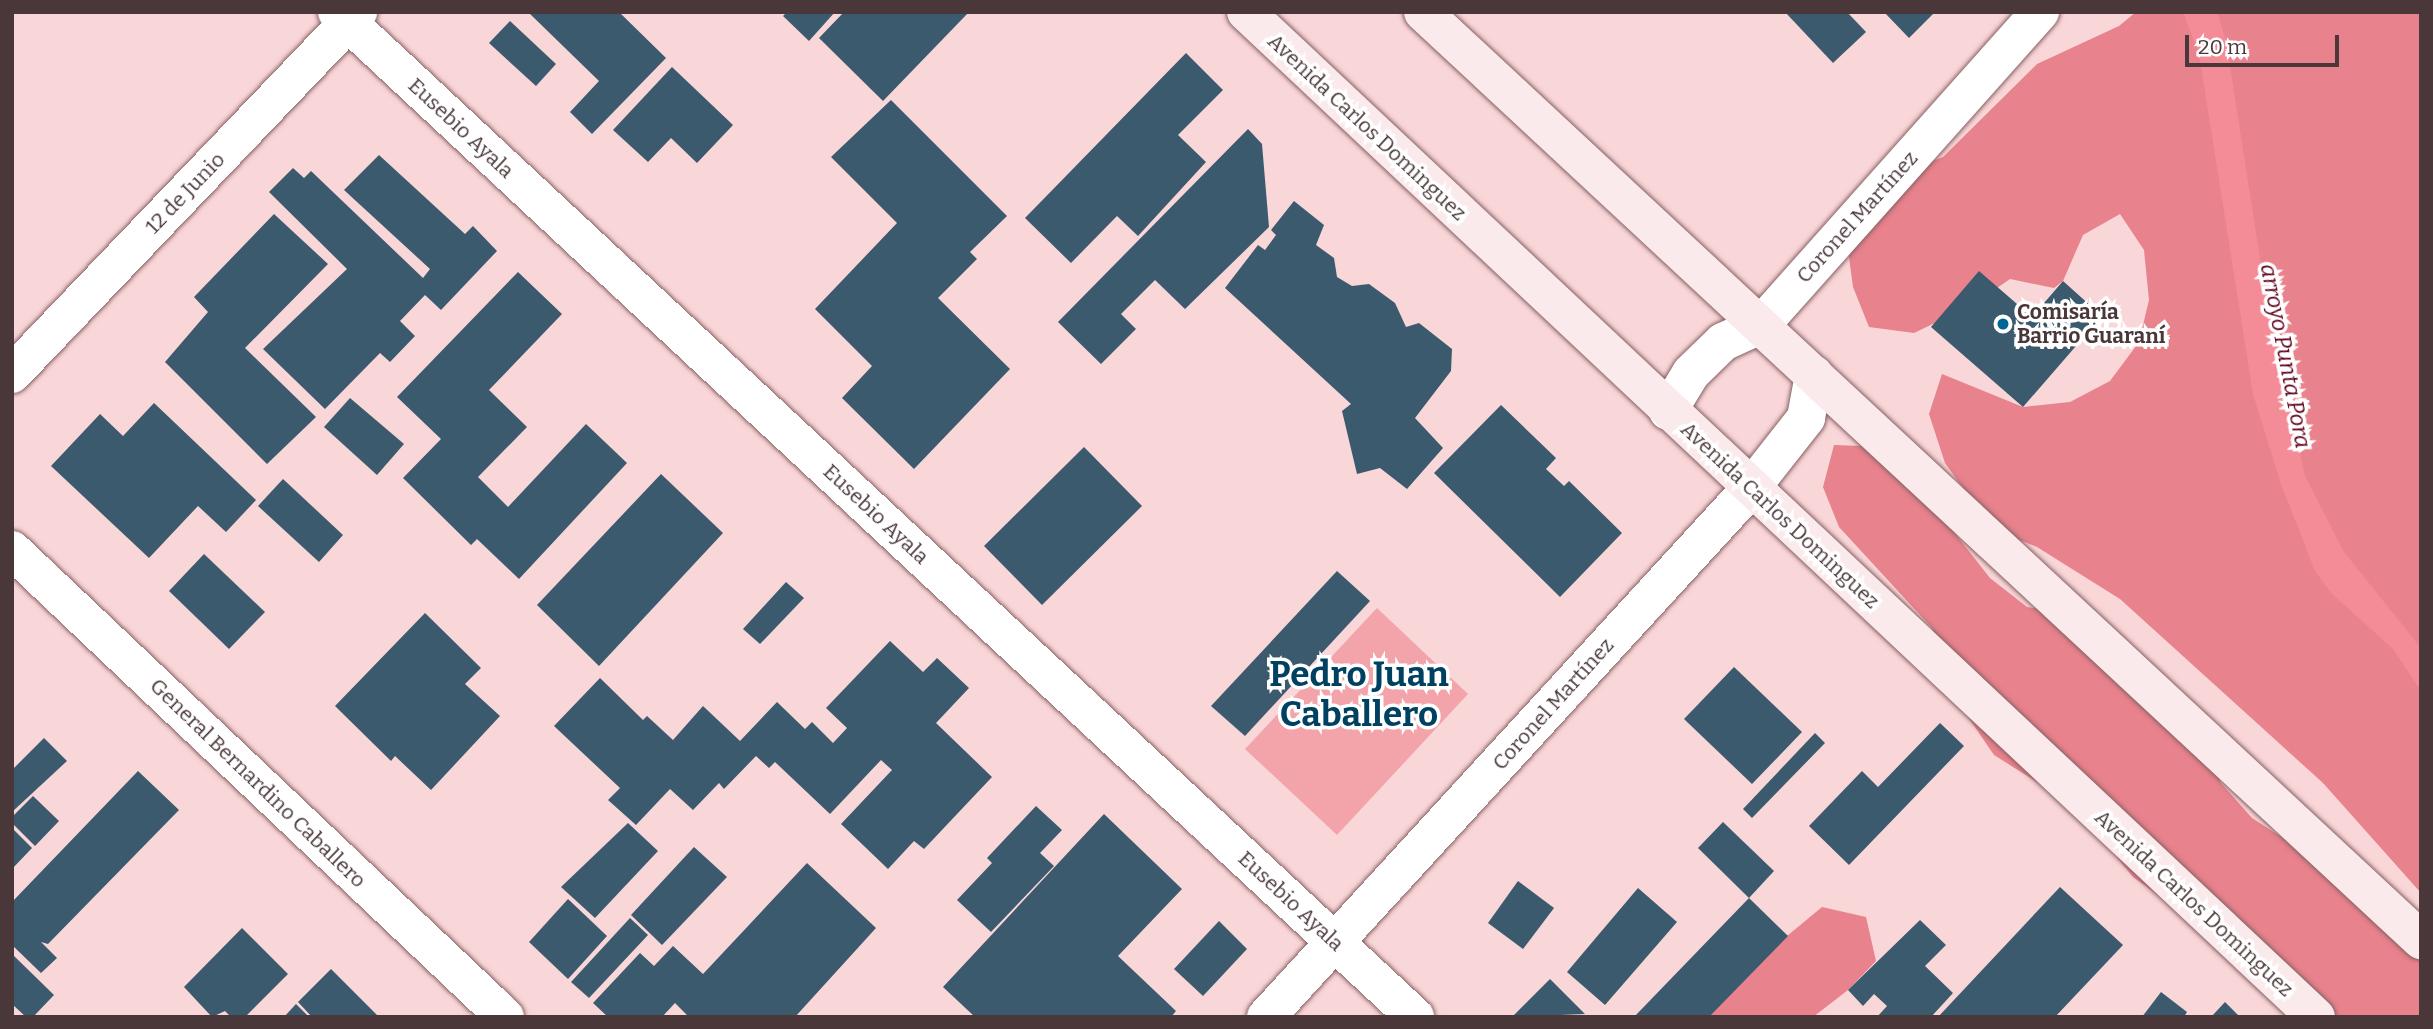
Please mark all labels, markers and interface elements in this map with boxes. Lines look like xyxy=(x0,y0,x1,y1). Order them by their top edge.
scale bar xyxy=(2188,21,2342,65)
street label: Avenida Carlos Dominguez xyxy=(1263,28,1471,226)
text: 20 m xyxy=(2198,34,2247,60)
street label: Eusebio Ayala xyxy=(403,73,519,183)
street label: Coronel Martínez xyxy=(1791,146,1923,288)
street label: 12 de Junio xyxy=(140,147,230,239)
water label: arroyo Punta Pora xyxy=(2255,261,2317,451)
place label: Comisaría Barrio Guaraní xyxy=(2017,299,2165,349)
marker: Comisaría Barrio Guaraní xyxy=(1995,316,2011,332)
street label: Avenida Carlos Dominguez xyxy=(1676,416,1884,614)
street label: Eusebio Ayala xyxy=(818,459,934,569)
street label: Coronel Martínez xyxy=(1487,633,1619,775)
district label: Pedro Juan Caballero xyxy=(1269,653,1449,735)
street label: General Bernardino Caballero xyxy=(145,673,371,893)
street label: Avenida Carlos Dominguez xyxy=(2090,804,2298,1002)
street label: Eusebio Ayala xyxy=(1233,846,1349,956)

